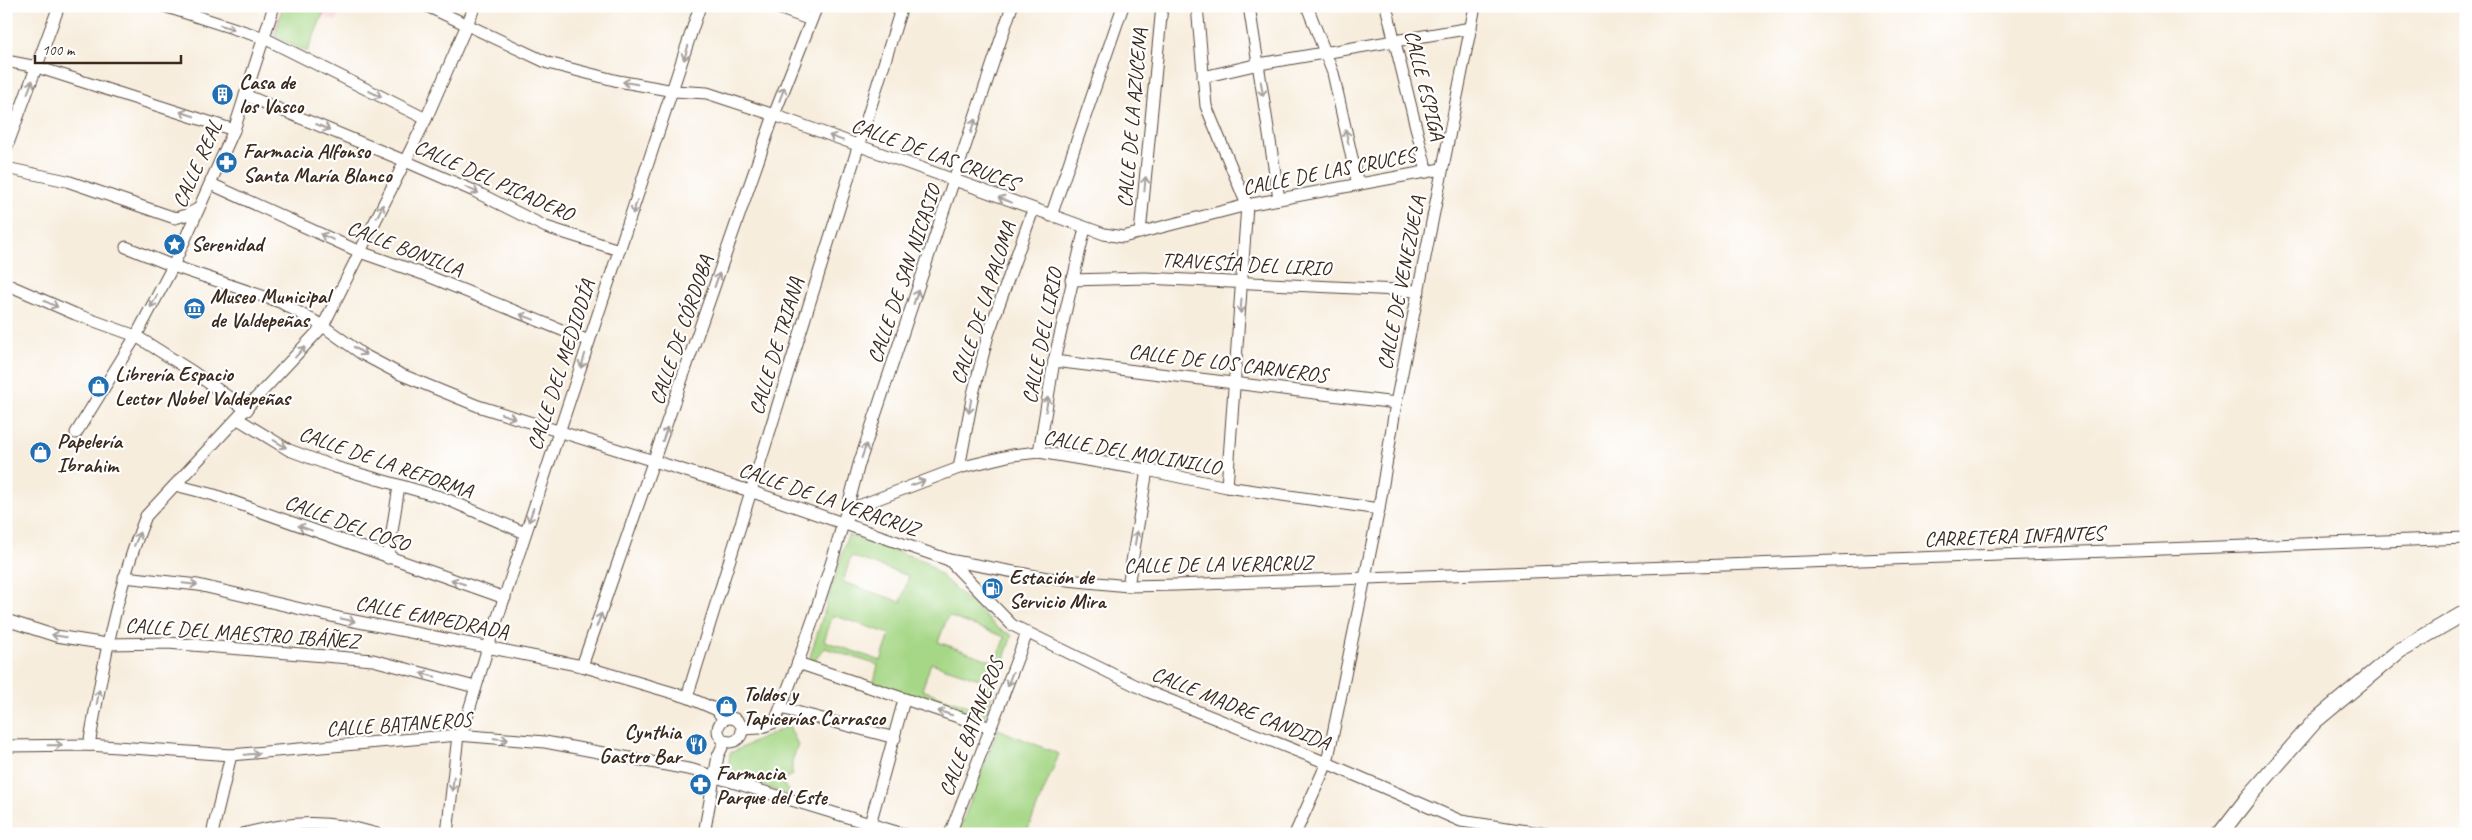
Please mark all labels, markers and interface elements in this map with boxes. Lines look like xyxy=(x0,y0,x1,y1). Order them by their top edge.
one-way arrow xyxy=(219,22,235,32)
street label: CALLE DE LA AZUCENA xyxy=(1111,27,1153,209)
street label: CALLE ESPIGA xyxy=(1399,27,1451,143)
scale bar xyxy=(35,32,181,64)
text: 100 m xyxy=(42,41,76,60)
one-way arrow xyxy=(680,44,690,60)
place label: Casa de los Vasco xyxy=(239,69,305,119)
one-way arrow xyxy=(622,77,638,87)
one-way arrow xyxy=(26,80,35,95)
one-way arrow xyxy=(1258,81,1268,97)
building icon: Casa de los Vasco xyxy=(211,82,235,106)
one-way arrow xyxy=(778,87,787,102)
one-way arrow xyxy=(367,89,382,99)
one-way arrow xyxy=(180,109,196,118)
street label: CALLE DE LAS CRUCES xyxy=(848,112,1026,198)
street label: CALLE REAL xyxy=(166,116,228,212)
one-way arrow xyxy=(969,119,978,135)
one-way arrow xyxy=(315,123,330,132)
one-way arrow xyxy=(1342,130,1352,146)
one-way arrow xyxy=(829,132,844,141)
street label: CALLE DEL PICADERO xyxy=(410,133,580,228)
place label: Farmacia Alfonso Santa María Blanco xyxy=(243,138,393,188)
street label: CALLE DE LAS CRUCES xyxy=(1240,141,1421,201)
pharmacy icon: Farmacia Alfonso Santa María Blanco xyxy=(215,151,239,175)
one-way arrow xyxy=(1140,177,1149,193)
street label: CALLE DE SAN NICASIO xyxy=(861,179,948,366)
one-way arrow xyxy=(464,186,479,196)
one-way arrow xyxy=(998,194,1013,203)
street label: CALLE DE VENEZUELA xyxy=(1371,194,1431,372)
one-way arrow xyxy=(630,199,639,214)
one-way arrow xyxy=(375,204,385,219)
street label: CALLE BONILLA xyxy=(344,214,467,282)
street label: CALLE DE LA PALOMA xyxy=(945,217,1022,387)
place label: Serenidad xyxy=(191,231,266,257)
place icon: Serenidad xyxy=(163,232,187,256)
one-way arrow xyxy=(320,232,335,242)
street label: TRAVESÍA DEL LIRIO xyxy=(1161,247,1334,282)
street label: CALLE DE CÓRDOBA xyxy=(643,252,719,408)
street label: CALLE DEL LIRIO xyxy=(1016,264,1068,406)
one-way arrow xyxy=(713,273,722,289)
street label: CALLE DE TRIANA xyxy=(743,274,809,418)
street label: CALLE DEL MEDIODÍA xyxy=(521,275,601,453)
place label: Museo Municipal de Valdepeñas xyxy=(210,283,334,333)
one-way arrow xyxy=(912,290,921,305)
one-way arrow xyxy=(149,294,159,308)
museum icon: Museo Municipal de Valdepeñas xyxy=(182,296,206,320)
one-way arrow xyxy=(1236,298,1246,314)
one-way arrow xyxy=(43,299,58,309)
one-way arrow xyxy=(520,312,535,321)
street label: CALLE DE LOS CARNEROS xyxy=(1127,338,1332,388)
one-way arrow xyxy=(294,345,305,358)
one-way arrow xyxy=(352,346,366,356)
one-way arrow xyxy=(577,353,587,369)
place label: Librería Espacio Lector Nobel Valdepeñas xyxy=(115,361,293,411)
shop icon: Librería Espacio Lector Nobel Valdepeñas xyxy=(87,374,111,398)
one-way arrow xyxy=(1043,396,1053,412)
one-way arrow xyxy=(965,398,975,414)
one-way arrow xyxy=(500,411,516,421)
street label: CALLE DE LA REFORMA xyxy=(296,420,478,504)
street label: CALLE DEL MOLINILLO xyxy=(1041,424,1225,481)
one-way arrow xyxy=(660,426,670,442)
place label: Papelería Ibrahim xyxy=(57,428,124,478)
one-way arrow xyxy=(273,439,287,450)
shop icon: Papelería Ibrahim xyxy=(29,441,53,465)
one-way arrow xyxy=(859,443,869,459)
street label: CALLE DE LA VERACRUZ xyxy=(736,456,925,543)
one-way arrow xyxy=(909,478,925,487)
street label: CALLE DEL COSO xyxy=(281,489,415,558)
one-way arrow xyxy=(526,507,535,522)
street label: CARRETERA INFANTES xyxy=(1924,520,2108,552)
one-way arrow xyxy=(298,523,313,532)
one-way arrow xyxy=(1131,531,1141,547)
one-way arrow xyxy=(132,532,142,547)
street label: CALLE DE LA VERACRUZ xyxy=(1124,549,1315,579)
place label: Estación de Servicio Mira xyxy=(1009,564,1107,614)
one-way arrow xyxy=(451,577,467,586)
fuel station icon: Estación de Servicio Mira xyxy=(981,577,1005,601)
one-way arrow xyxy=(182,579,198,589)
street label: CALLE EMPEDRADA xyxy=(353,589,511,645)
street label: CALLE DEL MAESTRO IBÁÑEZ xyxy=(124,612,363,654)
one-way arrow xyxy=(595,613,604,629)
one-way arrow xyxy=(340,615,356,625)
one-way arrow xyxy=(51,631,67,641)
street label: CALLE BATANEROS xyxy=(933,652,1010,800)
street label: CALLE MADRE CANDIDA xyxy=(1148,660,1335,756)
one-way arrow xyxy=(420,670,436,679)
one-way arrow xyxy=(1005,671,1014,686)
place label: Toldos y Tapicerías Carrasco xyxy=(743,681,886,731)
one-way arrow xyxy=(93,689,103,705)
shop icon: Toldos y Tapicerías Carrasco xyxy=(715,694,739,718)
street label: CALLE BATANEROS xyxy=(325,706,475,742)
one-way arrow xyxy=(937,708,953,717)
place label: Cynthia Gastro Bar xyxy=(599,719,683,769)
restaurant icon: Cynthia Gastro Bar xyxy=(685,732,709,756)
one-way arrow xyxy=(493,734,509,743)
one-way arrow xyxy=(47,741,63,750)
one-way arrow xyxy=(244,749,260,758)
place label: Farmacia Parque del Este xyxy=(716,760,829,810)
pharmacy icon: Farmacia Parque del Este xyxy=(688,773,712,797)
one-way arrow xyxy=(448,775,458,791)

